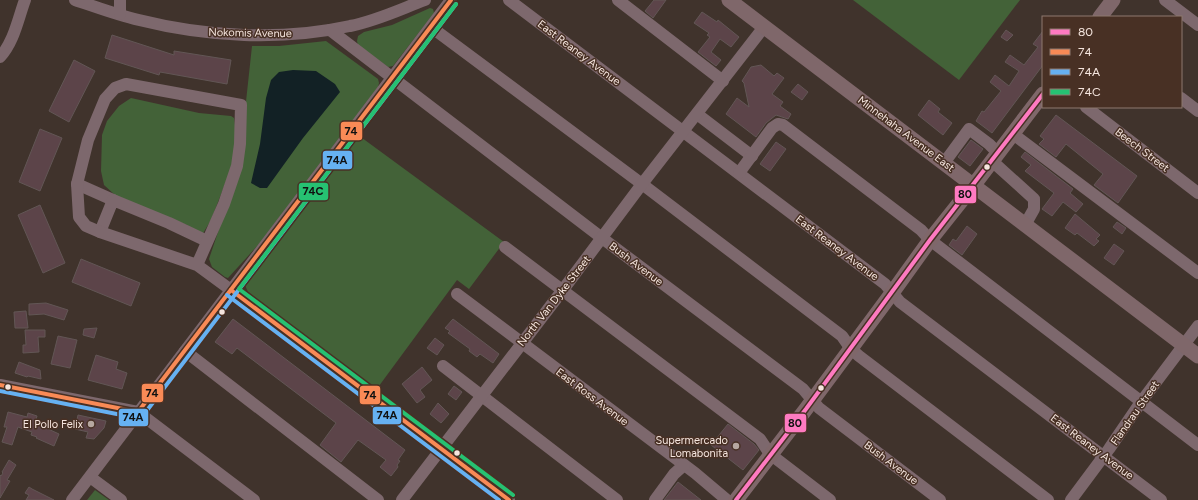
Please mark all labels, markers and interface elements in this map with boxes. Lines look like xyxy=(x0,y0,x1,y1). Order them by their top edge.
legend xyxy=(1042,16,1182,108)
street label: East Reaney Avenue xyxy=(535,18,623,88)
text: 80 xyxy=(1078,25,1093,39)
street label: Nokomis Avenue xyxy=(208,26,292,40)
text: 74 xyxy=(1078,45,1092,59)
text: 74A xyxy=(1078,65,1100,79)
text: 74C xyxy=(1078,85,1101,99)
street label: Minnehaha Avenue East xyxy=(855,93,957,175)
line badge: 74 xyxy=(340,121,363,141)
text: 74 xyxy=(344,125,358,138)
street label: Beech Street xyxy=(1112,125,1172,175)
line badge: 74A xyxy=(322,150,353,170)
text: 74A xyxy=(327,154,348,167)
unlabelled marker xyxy=(982,162,992,172)
line badge: 74C xyxy=(298,182,329,201)
text: 74C xyxy=(302,185,324,198)
line badge: 80 xyxy=(954,185,977,204)
text: 80 xyxy=(958,188,972,201)
street label: East Reaney Avenue xyxy=(793,213,881,283)
street label: Bush Avenue xyxy=(607,240,665,288)
street label: North Van Dyke Street xyxy=(515,253,593,349)
unlabelled marker xyxy=(217,307,227,317)
street label: East Ross Avenue xyxy=(553,365,631,429)
street label: Flandrau Street xyxy=(1108,378,1162,448)
unlabelled marker xyxy=(3,382,13,392)
line badge: 74 xyxy=(141,383,164,403)
unlabelled marker xyxy=(816,383,826,393)
line badge: 74 xyxy=(359,385,381,405)
text: 74 xyxy=(145,387,159,400)
text: 74 xyxy=(363,389,377,402)
line badge: 74A xyxy=(372,406,402,425)
line badge: 74A xyxy=(118,408,149,427)
text: 74A xyxy=(377,409,398,422)
text: 74A xyxy=(123,411,144,424)
street label: East Reaney Avenue xyxy=(1048,412,1136,482)
line badge: 80 xyxy=(784,413,807,433)
text: 80 xyxy=(788,417,802,430)
place label: El Pollo Felix xyxy=(23,418,84,431)
marker: El Pollo Felix xyxy=(86,419,96,429)
place label: Supermercado Lomabonita xyxy=(655,434,728,460)
street label: Bush Avenue xyxy=(862,439,920,487)
marker: Supermercado Lomabonita xyxy=(731,441,741,451)
unlabelled marker xyxy=(452,448,462,458)

